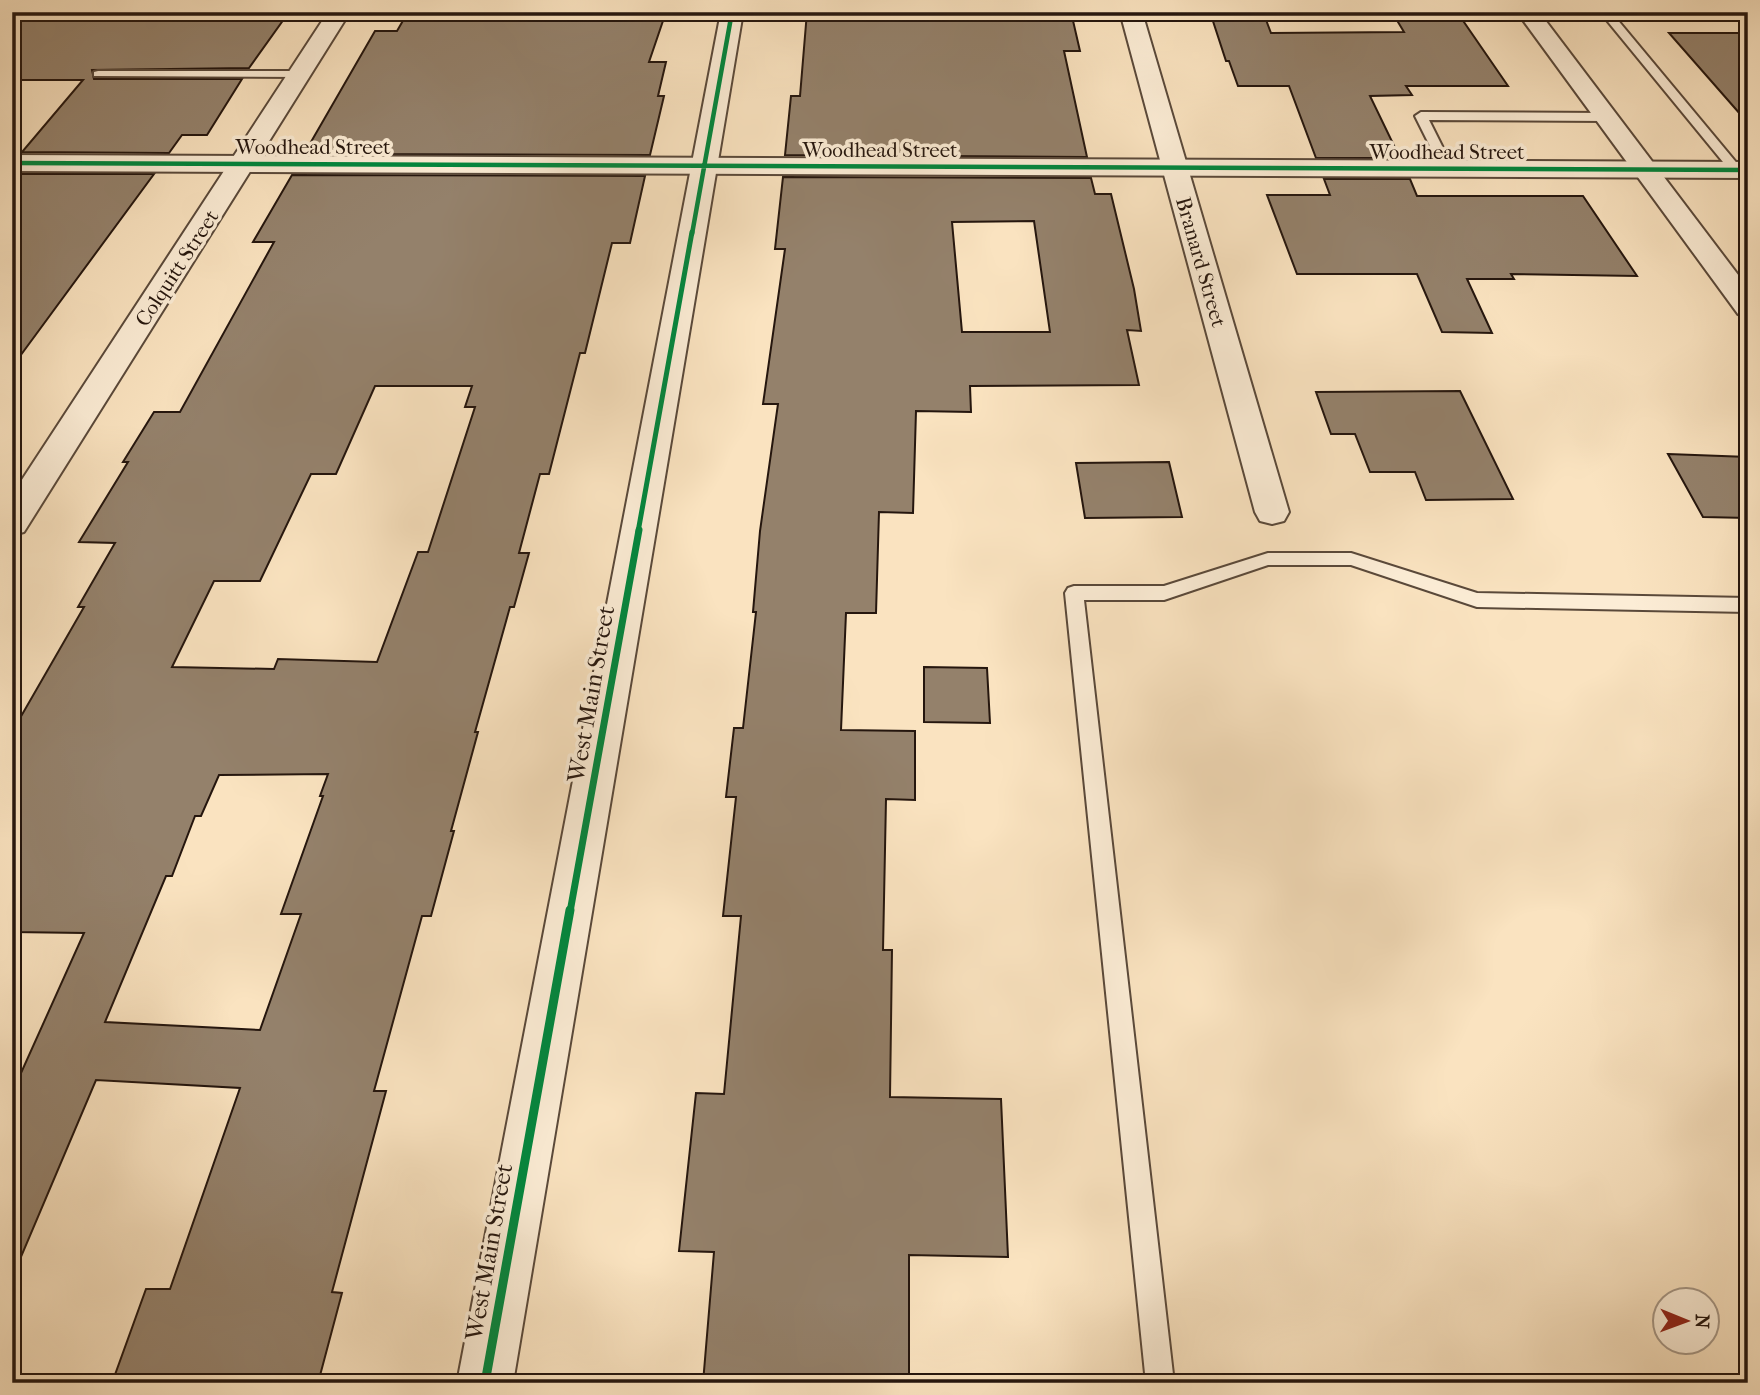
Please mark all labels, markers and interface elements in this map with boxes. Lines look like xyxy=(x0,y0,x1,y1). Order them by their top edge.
street label: Woodhead Street xyxy=(234,135,391,159)
street label: Woodhead Street xyxy=(801,138,958,162)
street label: Woodhead Street xyxy=(1368,140,1525,164)
street label: Branard Street xyxy=(1171,194,1231,330)
street label: Colquitt Street xyxy=(130,205,224,331)
street label: West Main Street xyxy=(561,603,620,786)
street label: West Main Street xyxy=(459,1161,518,1344)
north arrow xyxy=(1652,1286,1722,1356)
text: N xyxy=(1691,1314,1713,1329)

